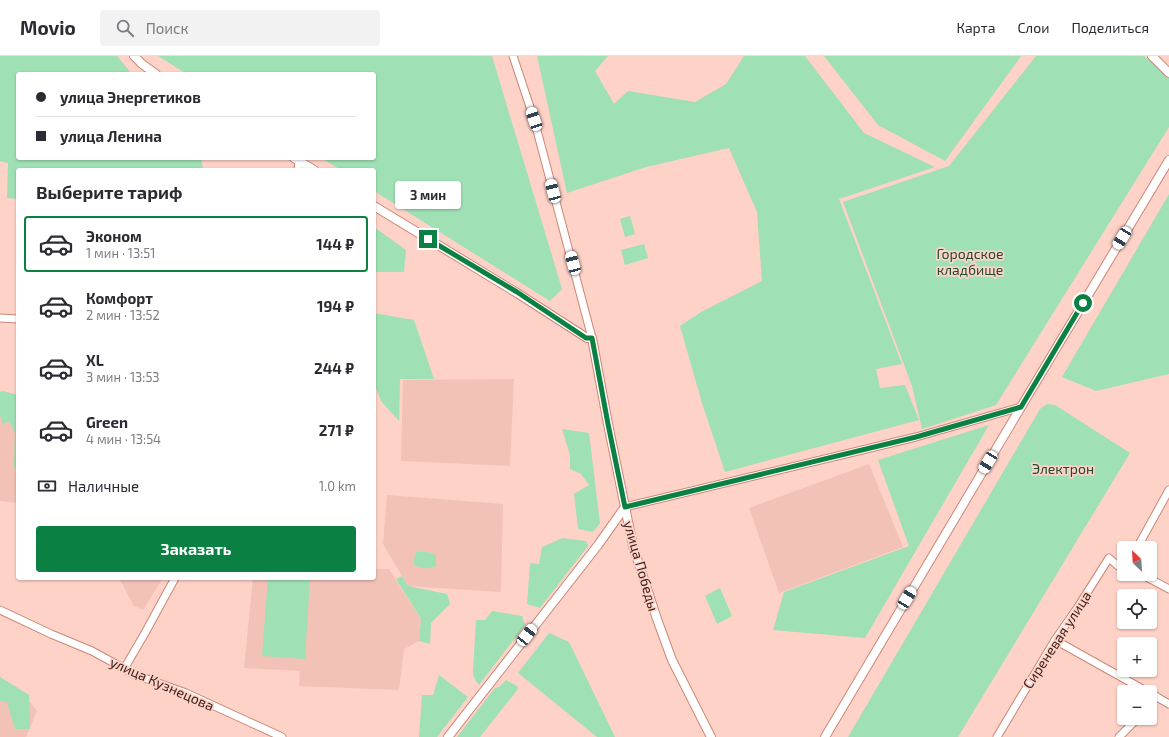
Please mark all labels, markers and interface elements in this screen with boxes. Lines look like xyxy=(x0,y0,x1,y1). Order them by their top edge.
search box xyxy=(100,10,380,46)
text: Movio xyxy=(20,16,76,39)
icon: search xyxy=(114,17,136,39)
text: Поиск xyxy=(146,19,188,37)
text: Карта xyxy=(956,19,995,36)
text: Слои xyxy=(1017,19,1049,36)
text: Поделиться xyxy=(1071,19,1149,36)
text: улица Энергетиков xyxy=(60,88,201,106)
car xyxy=(524,106,544,132)
text: улица Ленина xyxy=(60,127,162,145)
car xyxy=(544,178,562,204)
text: Выберите тариф xyxy=(36,181,182,203)
callout: 3 мин xyxy=(395,181,461,209)
text: 3 мин xyxy=(410,187,446,203)
car xyxy=(1111,225,1133,251)
icon: car xyxy=(38,226,74,262)
text: Эконом xyxy=(86,227,142,245)
route end xyxy=(419,230,437,248)
text: 144 ₽ xyxy=(316,235,354,253)
text: 1 мин · 13:51 xyxy=(86,245,155,261)
park label: Городское кладбище xyxy=(936,245,1004,278)
car xyxy=(564,250,582,276)
icon: car xyxy=(38,288,74,324)
text: Комфорт xyxy=(86,289,153,307)
route start xyxy=(1074,294,1092,312)
text: 194 ₽ xyxy=(317,297,354,315)
text: 2 мин · 13:52 xyxy=(86,307,160,323)
icon: car xyxy=(38,350,74,386)
text: XL xyxy=(86,351,104,369)
text: 244 ₽ xyxy=(314,359,354,377)
text: 3 мин · 13:53 xyxy=(86,369,160,385)
icon: car xyxy=(38,412,74,448)
text: Green xyxy=(86,413,128,431)
text: 271 ₽ xyxy=(319,421,354,439)
text: 4 мин · 13:54 xyxy=(86,431,161,447)
car xyxy=(977,449,999,475)
park label: Электрон xyxy=(1032,460,1094,477)
icon: cash xyxy=(36,475,58,497)
text: Наличные xyxy=(68,477,139,495)
text: 1.0 km xyxy=(319,478,356,494)
street label: улица Победы xyxy=(620,519,663,613)
button: Заказать xyxy=(36,526,356,572)
north arrow xyxy=(1117,541,1157,581)
map controls xyxy=(1117,541,1157,725)
car xyxy=(896,585,918,611)
street label: Сиреневая улица xyxy=(1019,588,1094,692)
button: locate xyxy=(1117,589,1157,629)
car xyxy=(515,622,539,648)
button: + xyxy=(1117,637,1157,677)
street label: улица Кузнецова xyxy=(107,653,217,714)
button: − xyxy=(1117,685,1157,725)

